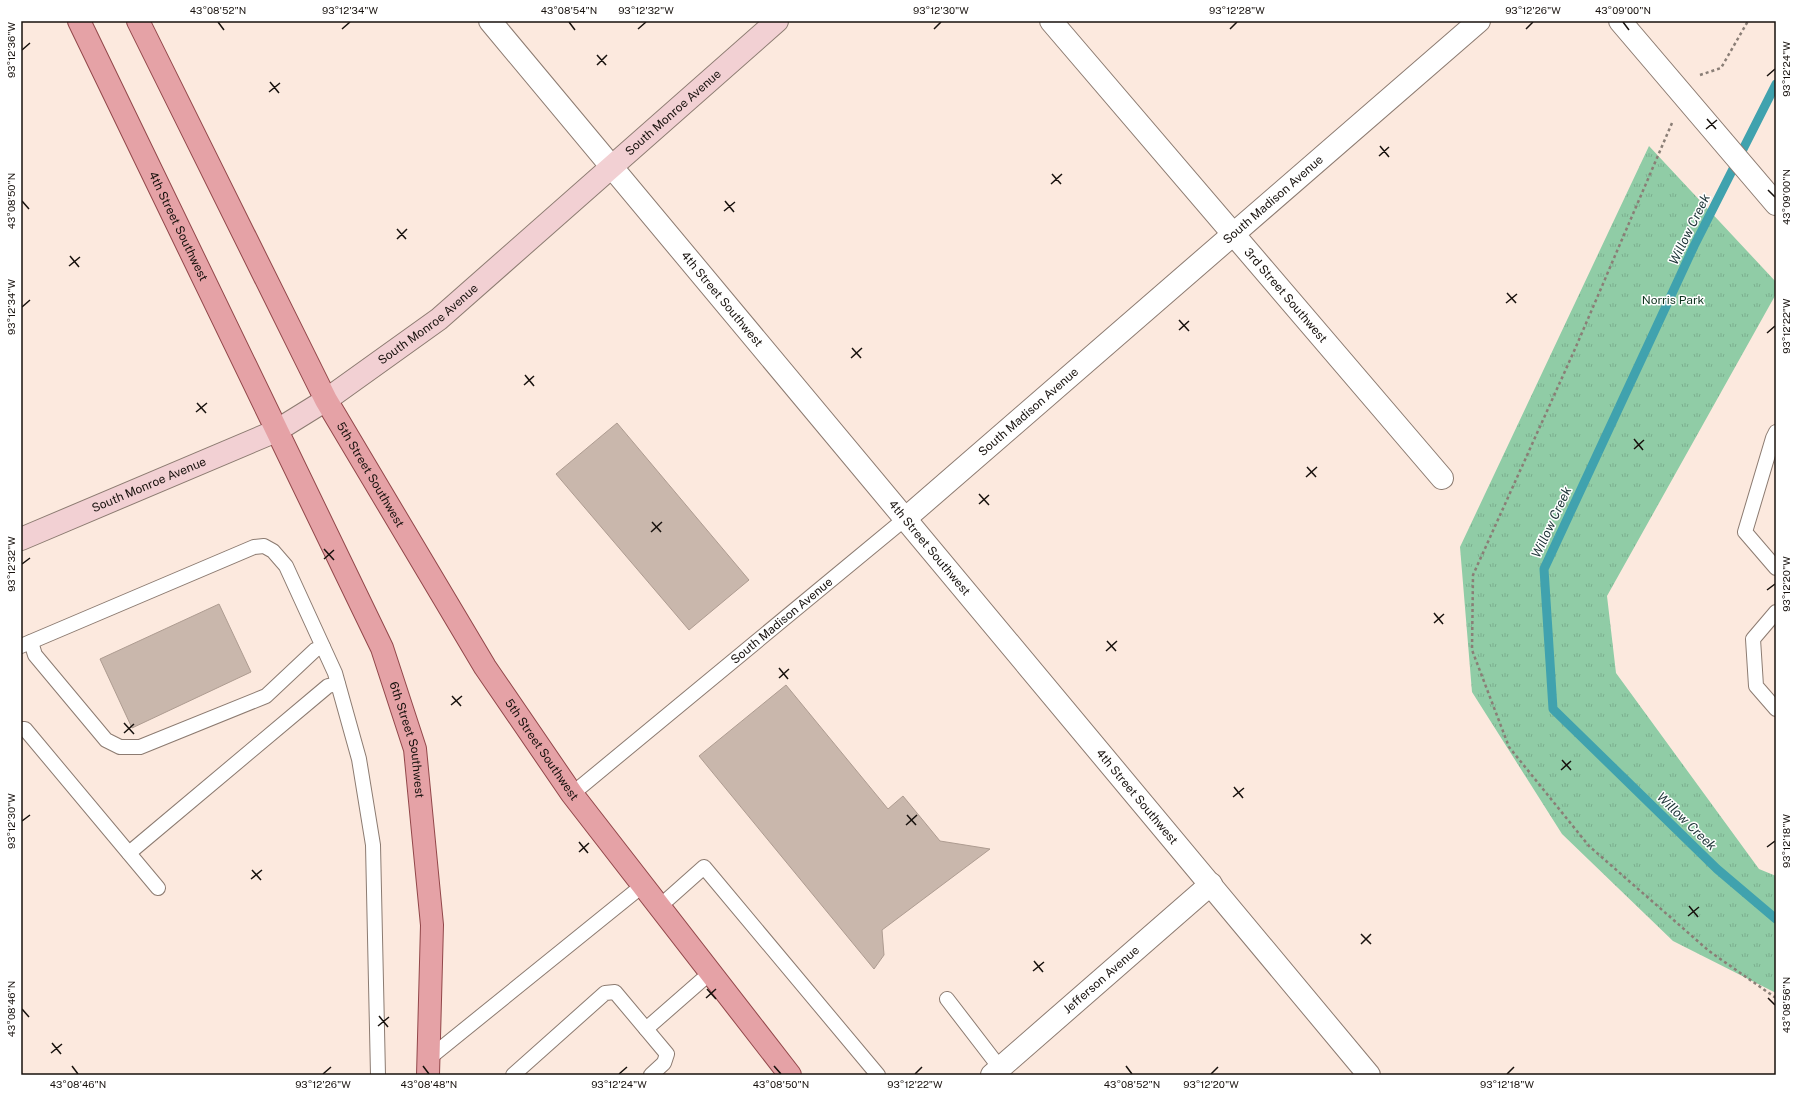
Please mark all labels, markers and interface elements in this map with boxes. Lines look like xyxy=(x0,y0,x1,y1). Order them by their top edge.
text: 43°08'52"N xyxy=(190,4,246,16)
text: 93°12'34"W xyxy=(322,4,378,16)
text: 43°08'54"N xyxy=(541,4,597,16)
text: 93°12'32"W xyxy=(618,4,674,16)
text: 93°12'30"W xyxy=(913,4,969,16)
text: 93°12'28"W xyxy=(1209,4,1265,16)
text: 93°12'26"W xyxy=(1505,4,1561,16)
text: 43°09'00"N xyxy=(1595,4,1651,16)
text: 93°12'36"W xyxy=(5,22,17,78)
text: 93°12'24"W xyxy=(1780,41,1792,97)
street label: South Monroe Avenue xyxy=(622,67,724,158)
street label: South Madison Avenue xyxy=(1220,152,1326,247)
street label: 4th Street Southwest xyxy=(146,169,211,284)
text: 43°09'00"N xyxy=(1780,169,1792,225)
text: 43°08'50"N xyxy=(5,173,17,229)
water label: Willow Creek xyxy=(1666,191,1713,267)
street label: 3rd Street Southwest xyxy=(1241,245,1330,346)
street label: 4th Street Southwest xyxy=(678,248,766,350)
text: 93°12'34"W xyxy=(5,279,17,335)
street label: South Monroe Avenue xyxy=(375,281,481,367)
park label: Norris Park xyxy=(1642,293,1705,307)
text: 93°12'22"W xyxy=(1780,298,1792,354)
street label: South Madison Avenue xyxy=(976,365,1081,459)
street label: 5th Street Southwest xyxy=(334,420,407,530)
street label: South Monroe Avenue xyxy=(90,454,208,515)
water label: Willow Creek xyxy=(1528,484,1574,560)
street label: 4th Street Southwest xyxy=(886,497,973,599)
text: 93°12'32"W xyxy=(5,536,17,592)
text: 93°12'20"W xyxy=(1780,556,1792,612)
street label: South Madison Avenue xyxy=(728,575,836,667)
street label: 6th Street Southwest xyxy=(386,680,427,799)
street label: 5th Street Southwest xyxy=(502,696,582,803)
street label: 4th Street Southwest xyxy=(1093,746,1181,847)
water label: Willow Creek xyxy=(1654,789,1719,853)
text: 93°12'30"W xyxy=(5,793,17,849)
text: 93°12'18"W xyxy=(1780,814,1792,868)
street label: Jefferson Avenue xyxy=(1061,943,1142,1016)
text: 43°08'56"N xyxy=(1780,977,1792,1033)
text: 43°08'46"N xyxy=(5,981,17,1037)
text: 43°08'46"N xyxy=(50,1078,106,1090)
text: 93°12'26"W xyxy=(295,1078,351,1090)
text: 43°08'48"N xyxy=(401,1078,457,1090)
text: 93°12'24"W xyxy=(591,1078,647,1090)
text: 43°08'50"N xyxy=(753,1078,809,1090)
text: 93°12'22"W xyxy=(887,1078,943,1090)
text: 43°08'52"N xyxy=(1104,1078,1160,1090)
text: 93°12'20"W xyxy=(1183,1078,1239,1090)
text: 93°12'18"W xyxy=(1480,1078,1534,1090)

